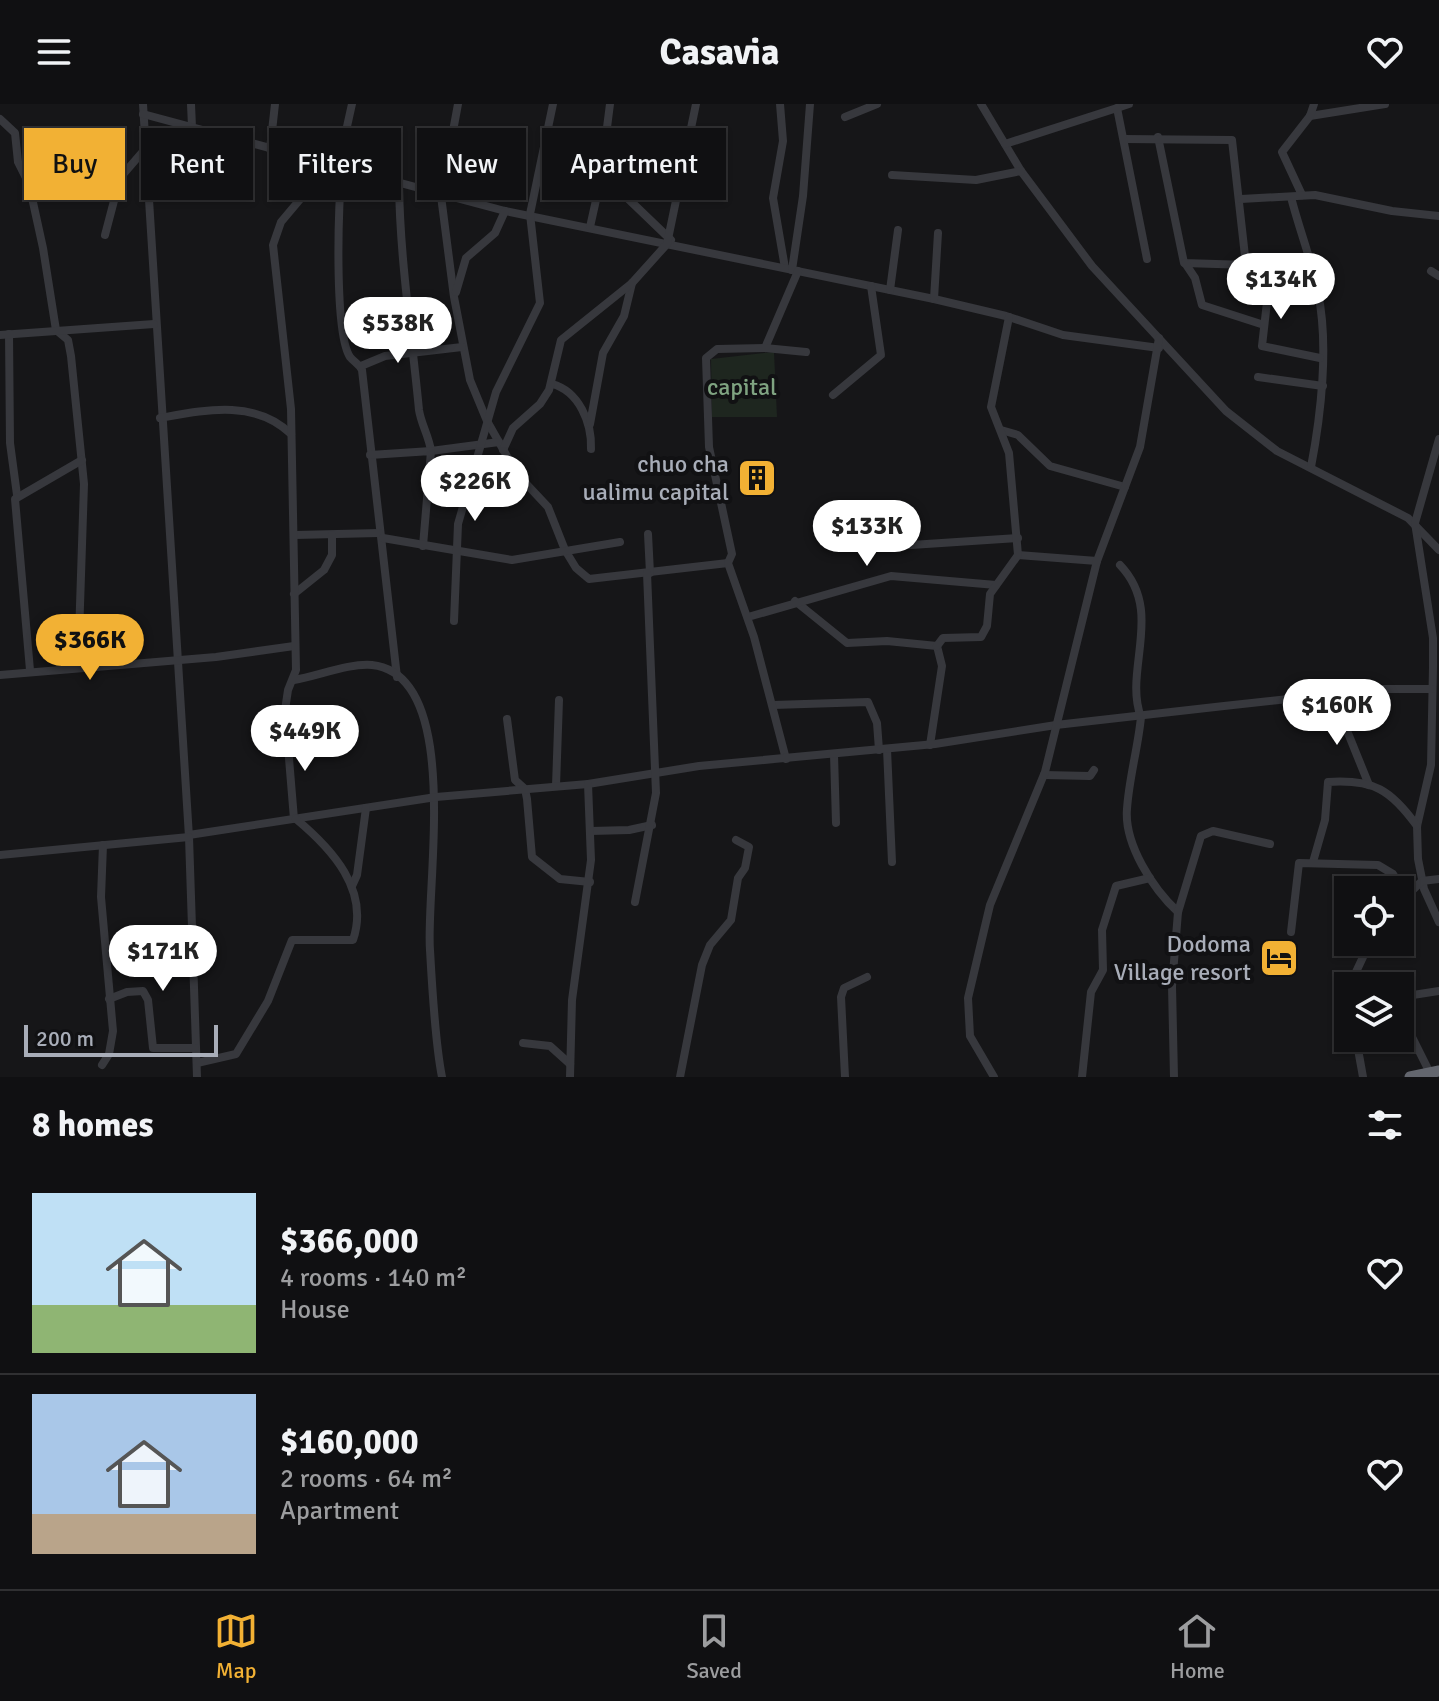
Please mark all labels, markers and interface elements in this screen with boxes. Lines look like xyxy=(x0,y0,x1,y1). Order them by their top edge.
icon: menu xyxy=(32,30,76,74)
text: Casavia xyxy=(660,30,779,75)
icon: heart xyxy=(1363,30,1407,74)
chip: Buy xyxy=(24,128,125,200)
chip: Rent xyxy=(141,128,253,200)
chip: Filters xyxy=(269,128,401,200)
chip: New xyxy=(417,128,526,200)
chip: Apartment xyxy=(542,128,726,200)
pin: $134K xyxy=(1225,253,1337,321)
text: $134K xyxy=(1245,263,1317,295)
pin: $538K xyxy=(342,297,454,365)
text: $538K xyxy=(362,307,434,339)
park label: capital xyxy=(707,372,777,402)
place label: chuo cha ualimu capital xyxy=(583,449,729,507)
pin: $226K xyxy=(419,455,531,523)
building icon: chuo cha ualimu capital xyxy=(736,457,778,499)
text: $226K xyxy=(439,465,511,497)
pin: $133K xyxy=(811,500,923,568)
text: $133K xyxy=(831,510,903,542)
pin: $366K xyxy=(34,614,146,682)
text: $366K xyxy=(54,624,126,656)
pin: $160K xyxy=(1281,679,1393,747)
text: $160K xyxy=(1301,689,1373,721)
pin: $449K xyxy=(249,705,361,773)
text: $449K xyxy=(269,715,341,747)
map controls xyxy=(1334,876,1414,1052)
button: locate xyxy=(1334,876,1414,956)
pin: $171K xyxy=(107,925,219,993)
place label: Dodoma Village resort xyxy=(1114,929,1251,987)
text: $171K xyxy=(127,935,199,967)
hotel icon: Dodoma Village resort xyxy=(1258,937,1300,979)
button: layers xyxy=(1334,972,1414,1052)
scale bar xyxy=(24,1021,218,1057)
text: 200 m xyxy=(36,1025,94,1052)
icon: filters xyxy=(1363,1103,1407,1147)
text: 8 homes xyxy=(32,1104,153,1146)
text: $366,000 xyxy=(280,1220,419,1262)
icon: home xyxy=(96,1225,192,1321)
icon: heart xyxy=(1363,1251,1407,1295)
text: 4 rooms · 140 m² xyxy=(280,1262,467,1294)
text: House xyxy=(280,1294,350,1326)
text: $160,000 xyxy=(280,1421,419,1463)
icon: home xyxy=(96,1426,192,1522)
icon: heart xyxy=(1363,1452,1407,1496)
text: 2 rooms · 64 m² xyxy=(280,1463,453,1495)
text: Apartment xyxy=(280,1495,399,1527)
tab: Map xyxy=(214,1609,258,1684)
tab: Saved xyxy=(686,1609,742,1684)
tab: Home xyxy=(1170,1609,1225,1684)

